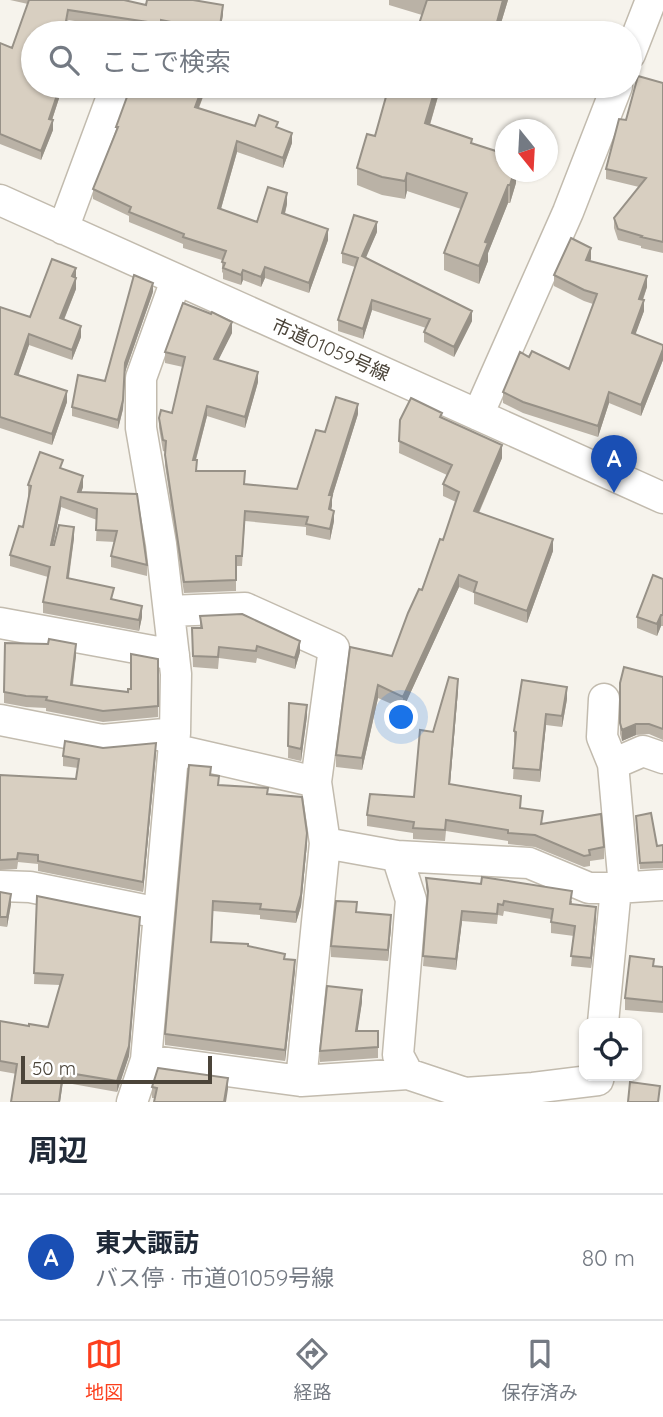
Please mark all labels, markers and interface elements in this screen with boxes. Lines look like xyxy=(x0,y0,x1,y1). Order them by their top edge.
search box xyxy=(21,21,642,98)
icon: search xyxy=(45,41,83,79)
text: ここで検索 xyxy=(101,45,231,78)
north arrow xyxy=(495,119,558,182)
street label: 市道01059号線 xyxy=(268,312,394,386)
pin: A xyxy=(591,435,637,493)
your location xyxy=(384,700,418,734)
map controls xyxy=(579,1018,642,1081)
button: locate xyxy=(579,1018,642,1081)
scale bar xyxy=(21,1053,212,1085)
text: 50 m xyxy=(32,1056,76,1080)
text: 周辺 xyxy=(28,1131,88,1169)
text: 東大諏訪 xyxy=(95,1226,199,1259)
text: A xyxy=(44,1243,58,1272)
text: 80 m xyxy=(582,1243,635,1272)
text: バス停 · 市道01059号線 xyxy=(95,1263,334,1292)
tab: 地図 xyxy=(85,1335,123,1404)
tab: 経路 xyxy=(293,1335,332,1404)
tab: 保存済み xyxy=(502,1335,578,1404)

